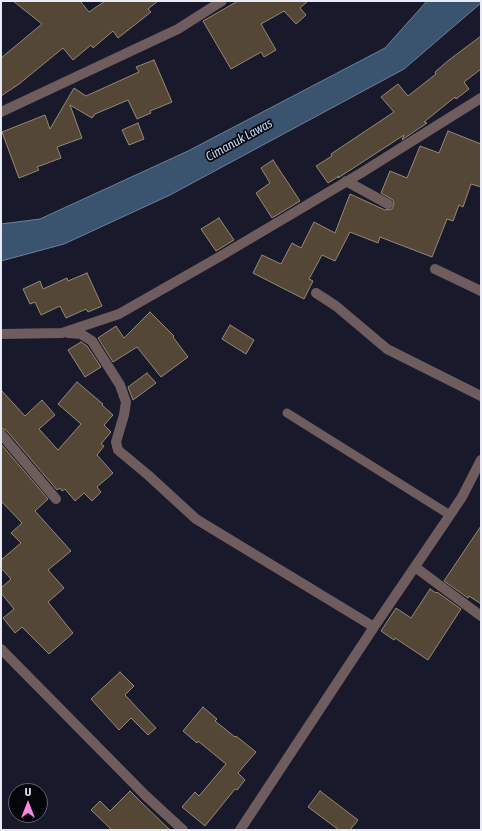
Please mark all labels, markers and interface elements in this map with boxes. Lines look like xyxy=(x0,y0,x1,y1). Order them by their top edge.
water label: Cimanuk Lawas xyxy=(203,115,275,165)
north arrow xyxy=(8,783,48,823)
text: U xyxy=(25,786,31,798)

